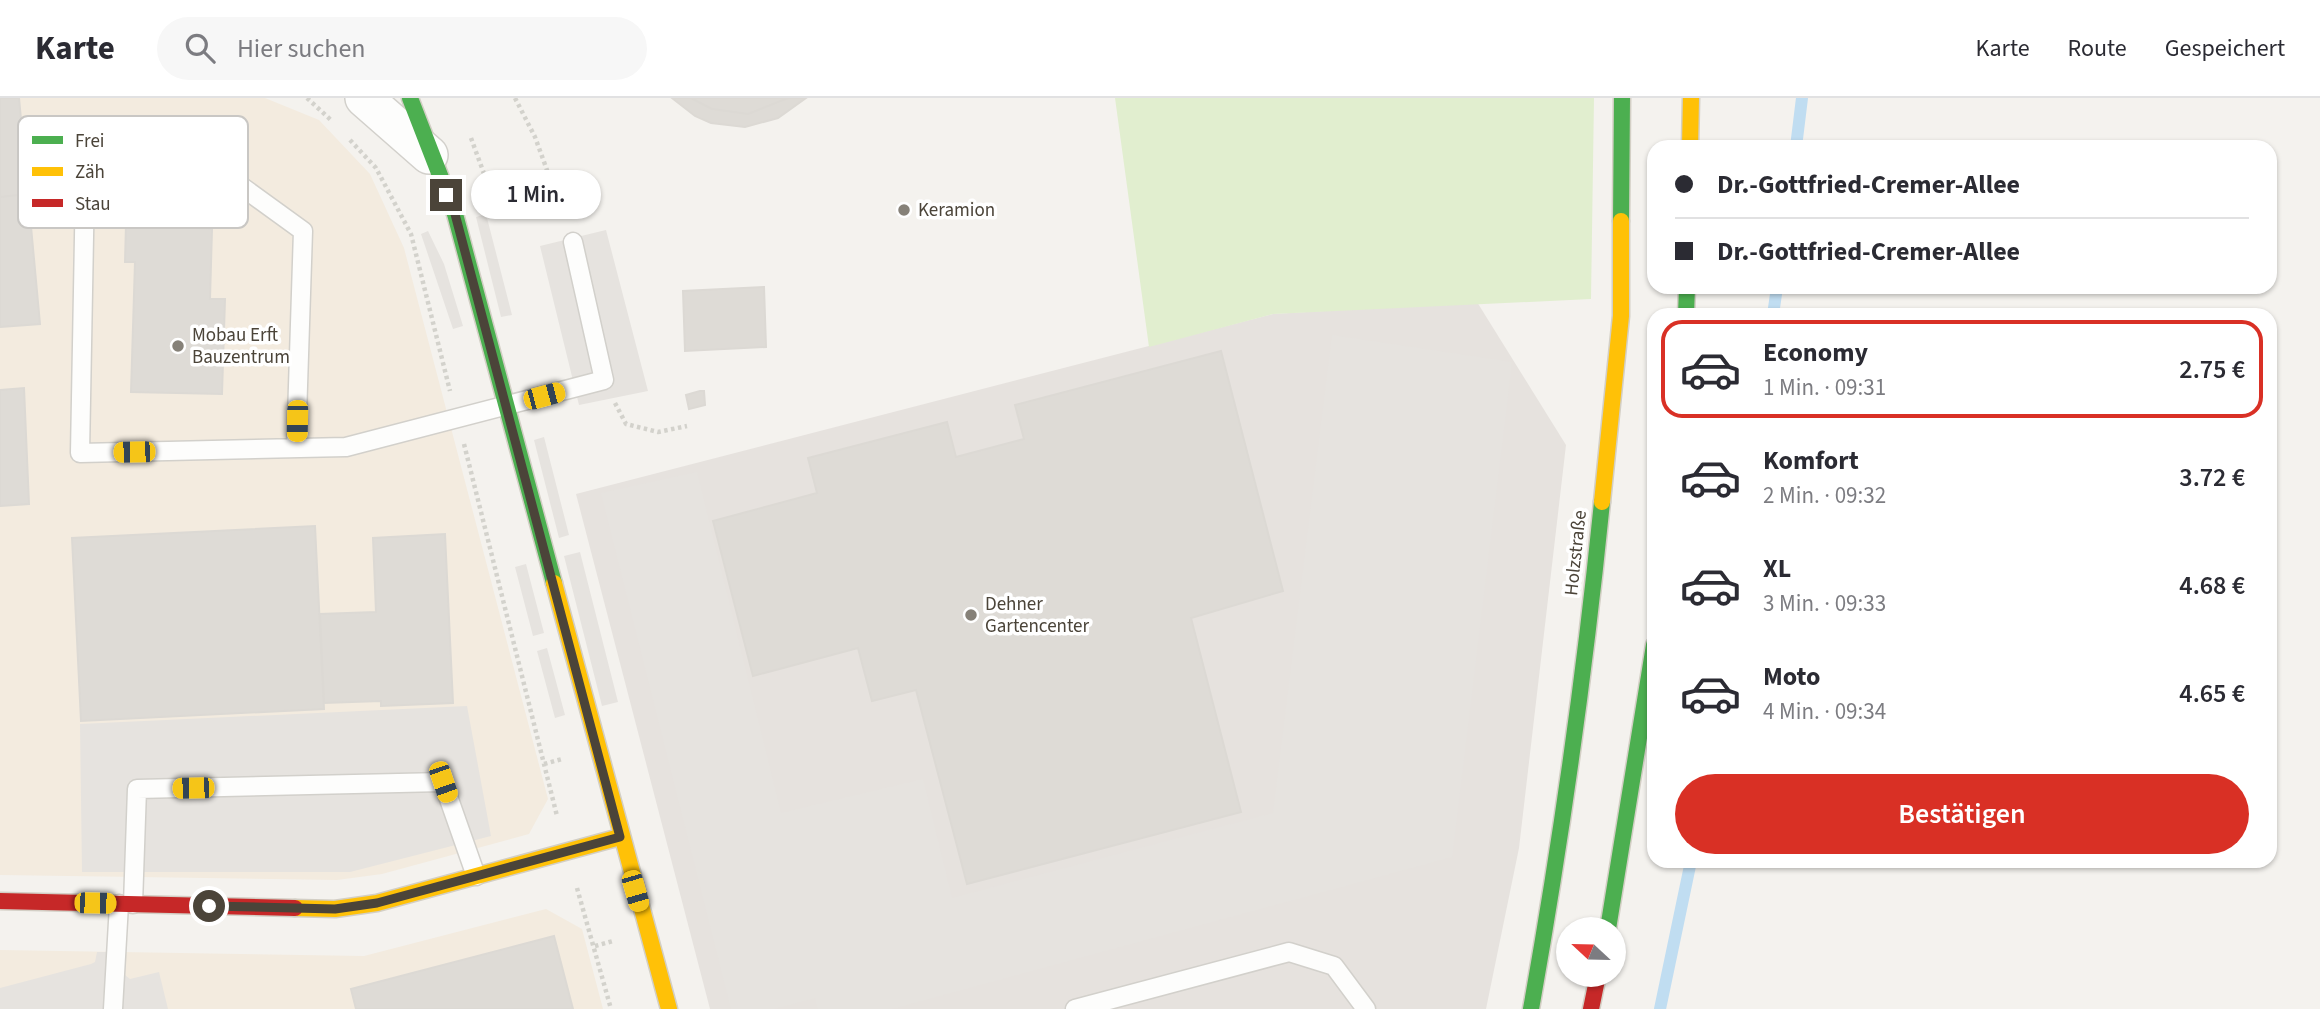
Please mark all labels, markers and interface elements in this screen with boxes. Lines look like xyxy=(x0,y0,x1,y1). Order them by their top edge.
search box xyxy=(157,17,647,80)
text: Karte xyxy=(35,25,115,72)
icon: search xyxy=(181,29,219,67)
text: Hier suchen xyxy=(237,30,366,67)
text: Karte xyxy=(1976,31,2030,66)
text: Route xyxy=(2068,31,2127,66)
text: Gespeichert xyxy=(2165,31,2285,66)
legend xyxy=(18,116,248,228)
text: Frei xyxy=(75,128,105,155)
text: Zäh xyxy=(75,159,105,186)
text: Dr.-Gottfried-Cremer-Allee xyxy=(1717,166,2020,203)
callout: 1 Min. xyxy=(471,170,600,220)
text: 1 Min. xyxy=(507,178,565,211)
route end xyxy=(430,179,462,211)
text: Stau xyxy=(75,191,111,218)
place label: Keramion xyxy=(918,197,995,224)
marker: Keramion xyxy=(896,202,912,218)
text: Dr.-Gottfried-Cremer-Allee xyxy=(1717,233,2020,270)
place label: Mobau Erft Bauzentrum xyxy=(192,322,290,371)
text: Economy xyxy=(1763,334,1868,371)
marker: Mobau Erft Bauzentrum xyxy=(170,338,186,354)
icon: car xyxy=(1679,338,1742,401)
text: 2.75 € xyxy=(2179,351,2245,388)
text: 1 Min. · 09:31 xyxy=(1763,371,1886,404)
car xyxy=(521,380,568,412)
car xyxy=(287,400,308,442)
car xyxy=(113,441,156,463)
text: Komfort xyxy=(1763,442,1859,479)
icon: car xyxy=(1679,446,1742,509)
text: 3.72 € xyxy=(2179,459,2245,496)
text: 2 Min. · 09:32 xyxy=(1763,479,1886,512)
street label: Holzstraße xyxy=(1558,509,1594,597)
text: XL xyxy=(1763,550,1791,587)
icon: car xyxy=(1679,554,1742,617)
text: 4.68 € xyxy=(2179,567,2245,604)
text: 3 Min. · 09:33 xyxy=(1763,587,1886,620)
place label: Dehner Gartencenter xyxy=(985,591,1090,640)
marker: Dehner Gartencenter xyxy=(963,607,979,623)
text: Moto xyxy=(1763,658,1820,695)
icon: car xyxy=(1679,662,1742,725)
text: 4.65 € xyxy=(2179,675,2245,712)
text: 4 Min. · 09:34 xyxy=(1763,695,1886,728)
car xyxy=(427,759,460,805)
button: Bestätigen xyxy=(1675,774,2249,854)
car xyxy=(172,777,215,799)
car xyxy=(620,868,651,914)
route start xyxy=(193,890,225,922)
car xyxy=(74,892,117,914)
north arrow xyxy=(1556,917,1626,987)
map controls xyxy=(1556,917,1626,987)

